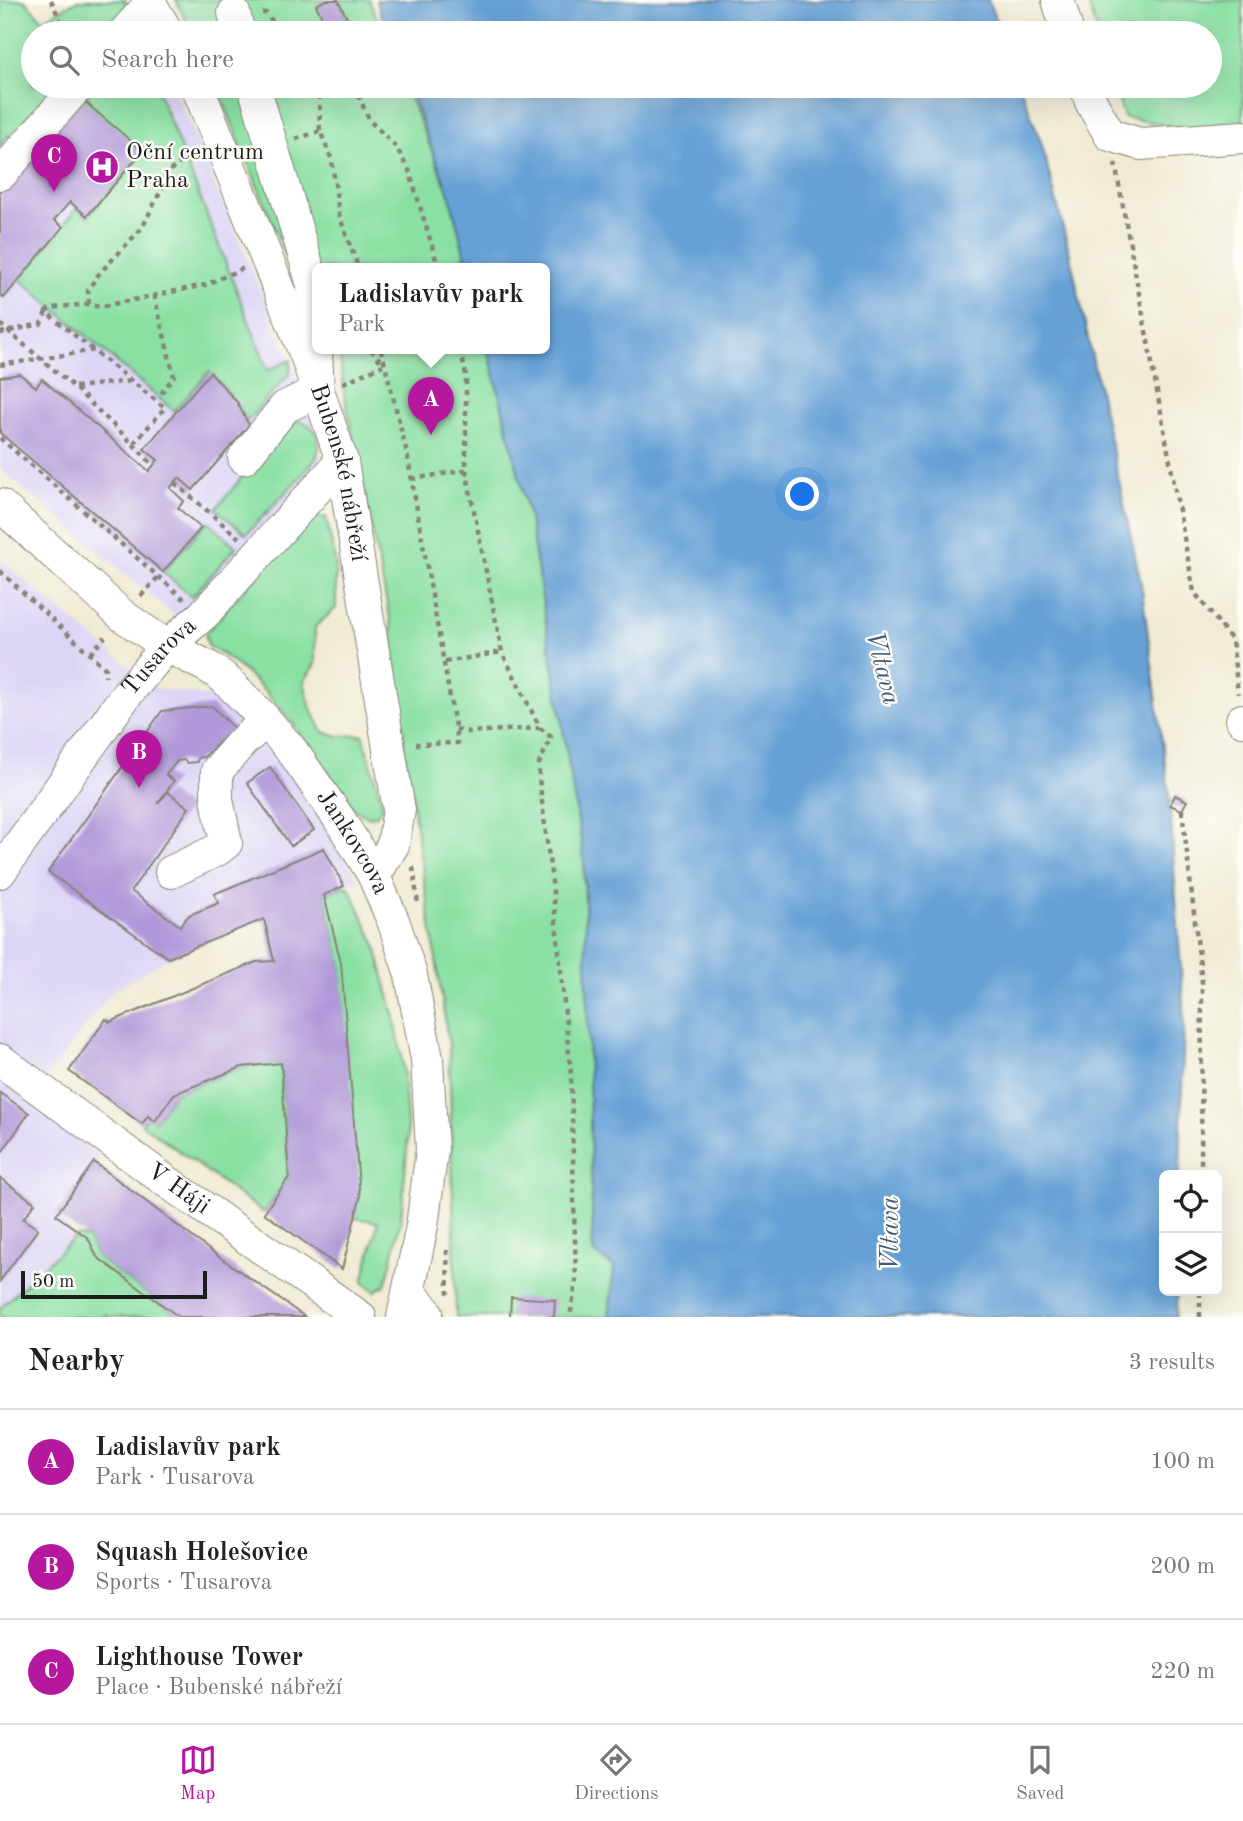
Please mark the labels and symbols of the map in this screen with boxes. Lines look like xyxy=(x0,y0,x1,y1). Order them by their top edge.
pin: C xyxy=(31,134,77,192)
place label: Oční centrum Praha xyxy=(126,141,264,193)
hospital icon: Oční centrum Praha xyxy=(83,148,121,186)
pin: A xyxy=(408,377,454,435)
street label: Bubenské nábřeží xyxy=(305,381,370,564)
your location xyxy=(785,477,819,511)
street label: Tusarova xyxy=(118,614,202,701)
water label: Vltava xyxy=(860,628,904,708)
pin: B xyxy=(116,730,162,788)
street label: Jankovcova xyxy=(311,786,393,898)
street label: V Háji xyxy=(142,1159,214,1219)
water label: Vltava xyxy=(878,1196,904,1271)
scale bar xyxy=(21,1268,206,1300)

